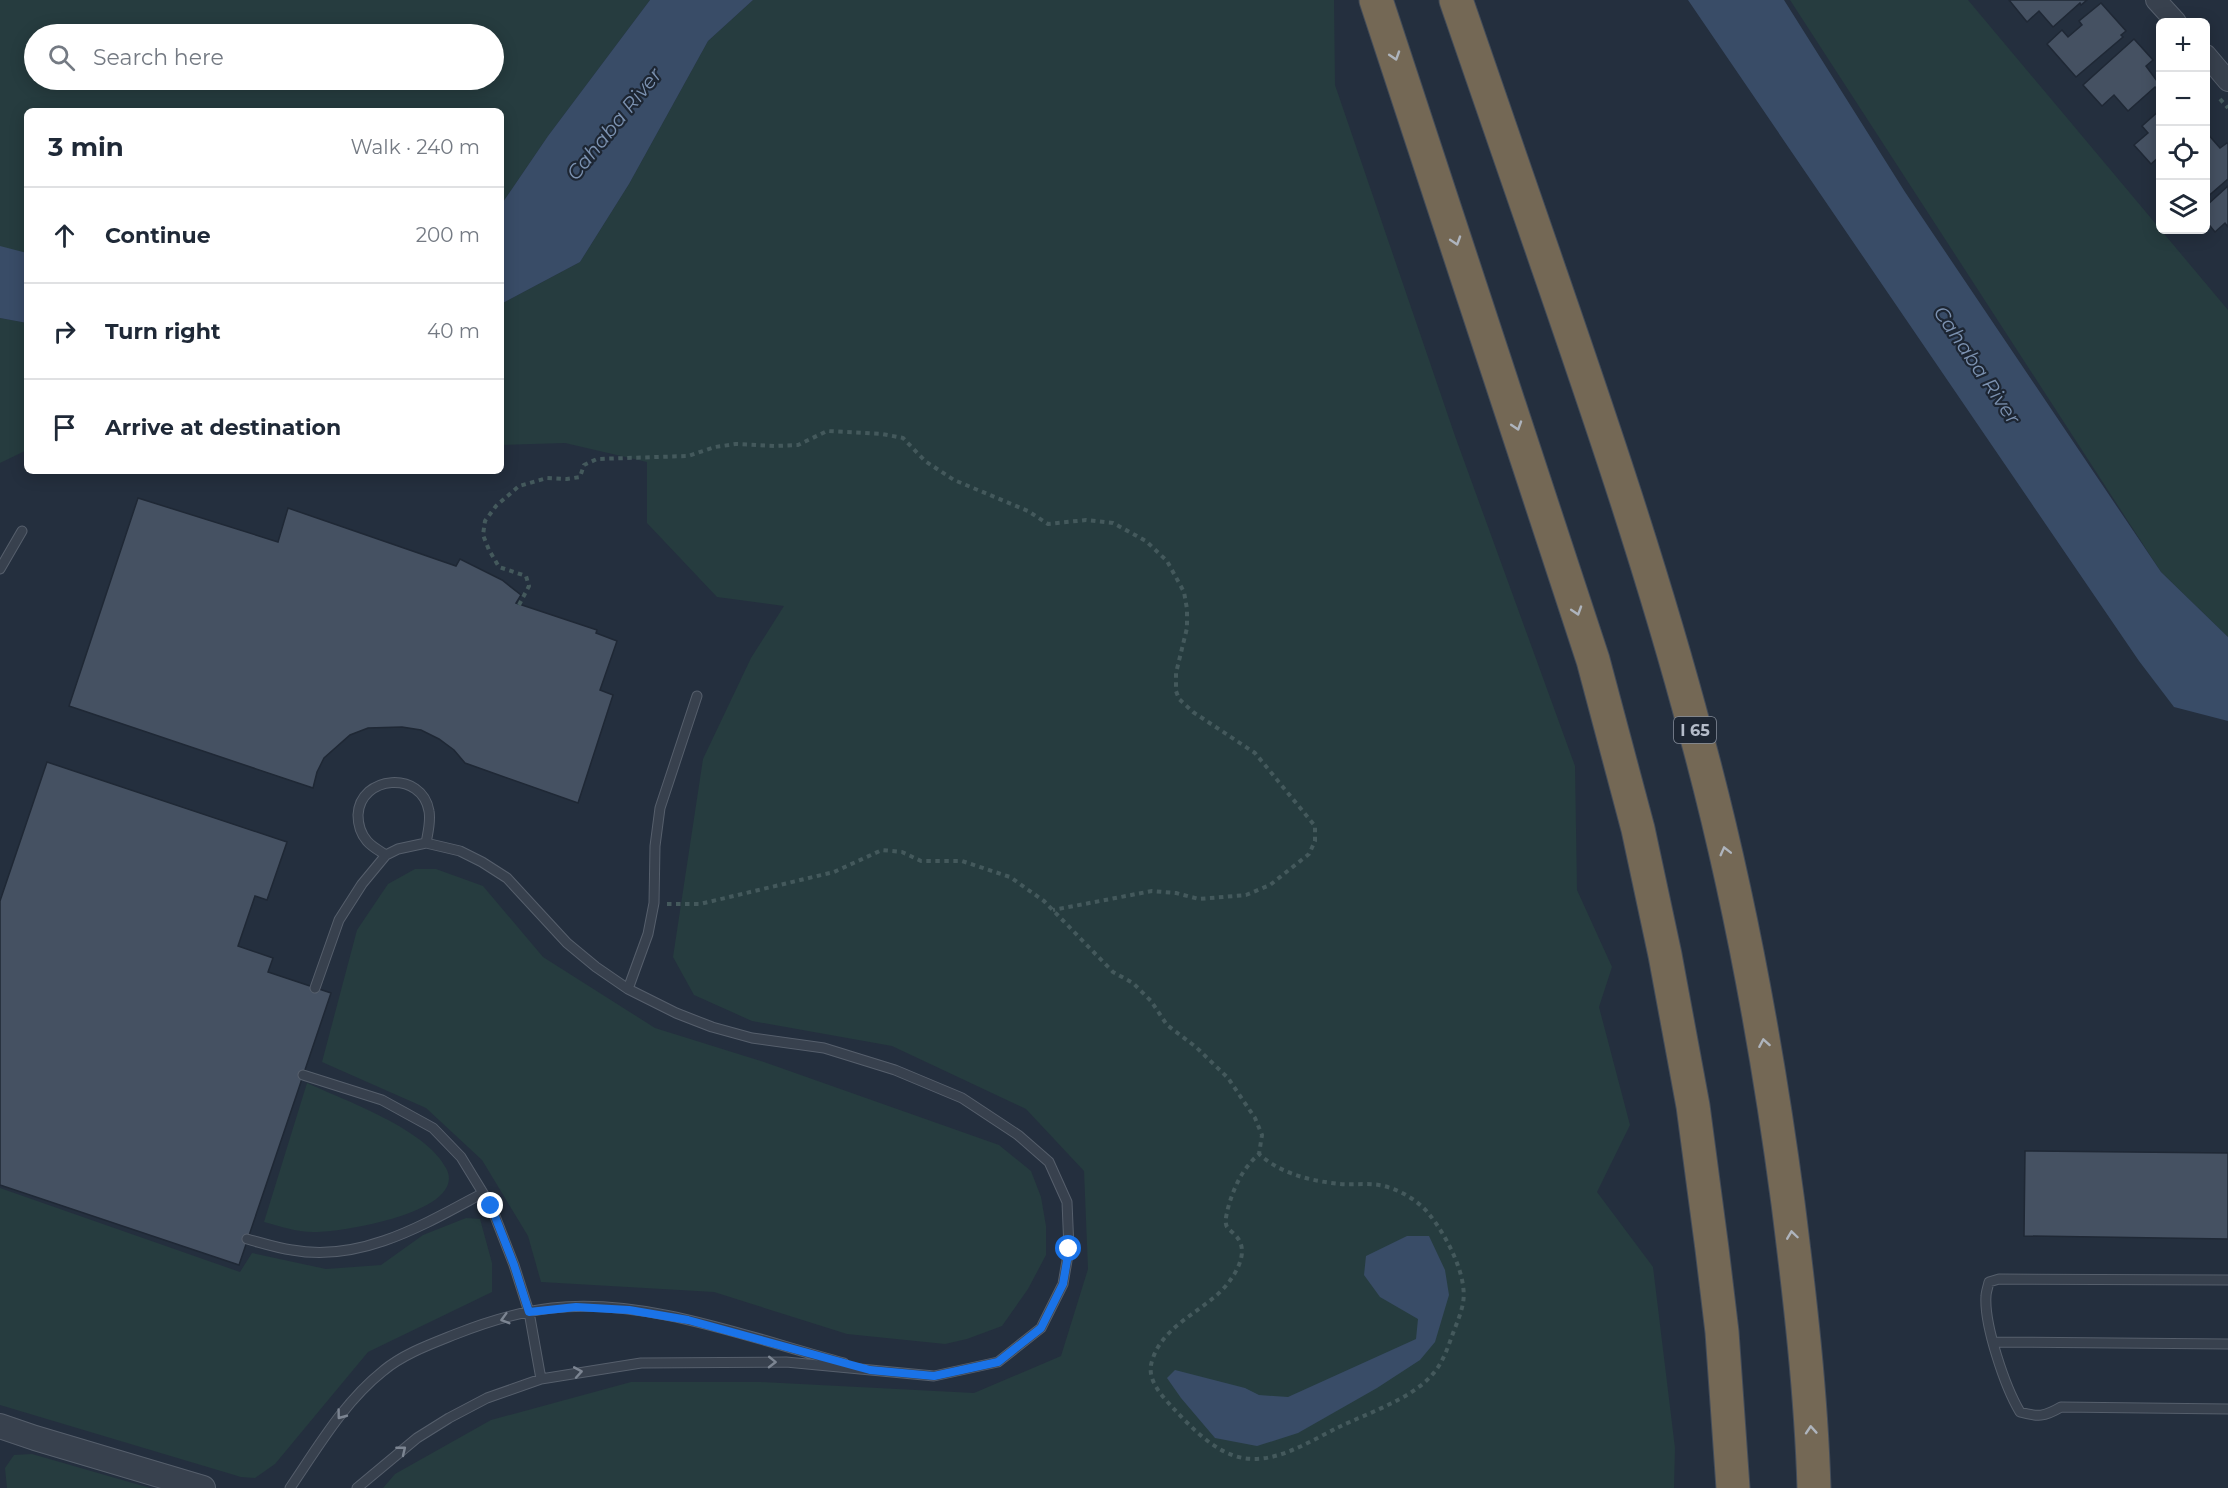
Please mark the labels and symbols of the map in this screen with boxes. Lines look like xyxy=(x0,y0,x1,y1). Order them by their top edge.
one-way arrow xyxy=(1387,50,1400,61)
water label: Cahaba River xyxy=(561,62,667,185)
one-way arrow xyxy=(1448,235,1461,246)
water label: Cahaba River xyxy=(1929,301,2026,429)
one-way arrow xyxy=(1509,420,1522,431)
one-way arrow xyxy=(1570,605,1583,616)
road number: I 65 xyxy=(1674,717,1716,743)
one-way arrow xyxy=(1720,847,1733,857)
one-way arrow xyxy=(1758,1038,1771,1048)
route end xyxy=(477,1192,503,1218)
one-way arrow xyxy=(1787,1231,1799,1240)
route start xyxy=(1055,1235,1081,1261)
one-way arrow xyxy=(500,1311,510,1324)
one-way arrow xyxy=(768,1356,777,1368)
one-way arrow xyxy=(573,1366,583,1379)
one-way arrow xyxy=(337,1408,348,1419)
one-way arrow xyxy=(1804,1425,1817,1434)
one-way arrow xyxy=(395,1447,406,1458)

